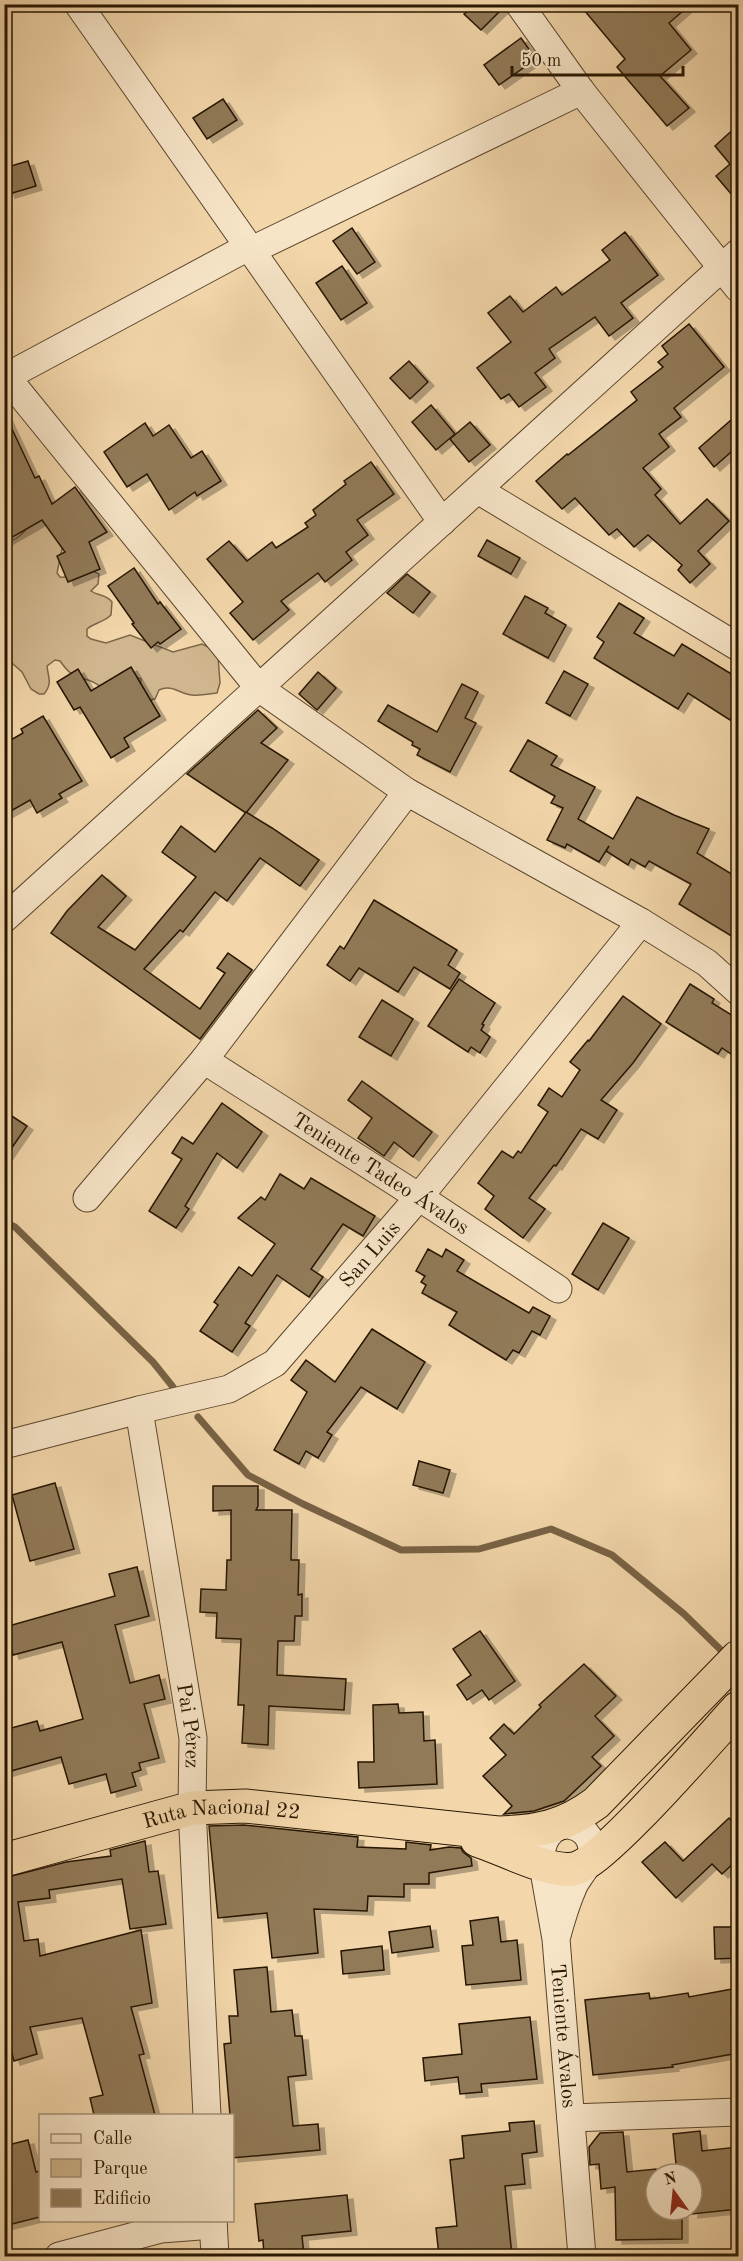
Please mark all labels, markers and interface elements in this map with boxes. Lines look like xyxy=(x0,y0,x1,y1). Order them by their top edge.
scale bar xyxy=(512,39,683,77)
text: 50 m xyxy=(521,52,561,70)
street label: Teniente Tadeo Ávalos xyxy=(288,1110,472,1239)
street label: San Luis xyxy=(336,1218,405,1292)
street label: Pai Pérez xyxy=(172,1682,202,1769)
street label: Ruta Nacional 22 xyxy=(141,1797,301,1833)
street label: Teniente Ávalos xyxy=(546,1963,579,2109)
legend xyxy=(39,2114,234,2222)
text: Calle xyxy=(93,2130,132,2148)
text: Parque xyxy=(93,2160,148,2178)
north arrow xyxy=(644,2162,704,2222)
text: N xyxy=(663,2170,679,2189)
text: Edificio xyxy=(93,2190,151,2208)

